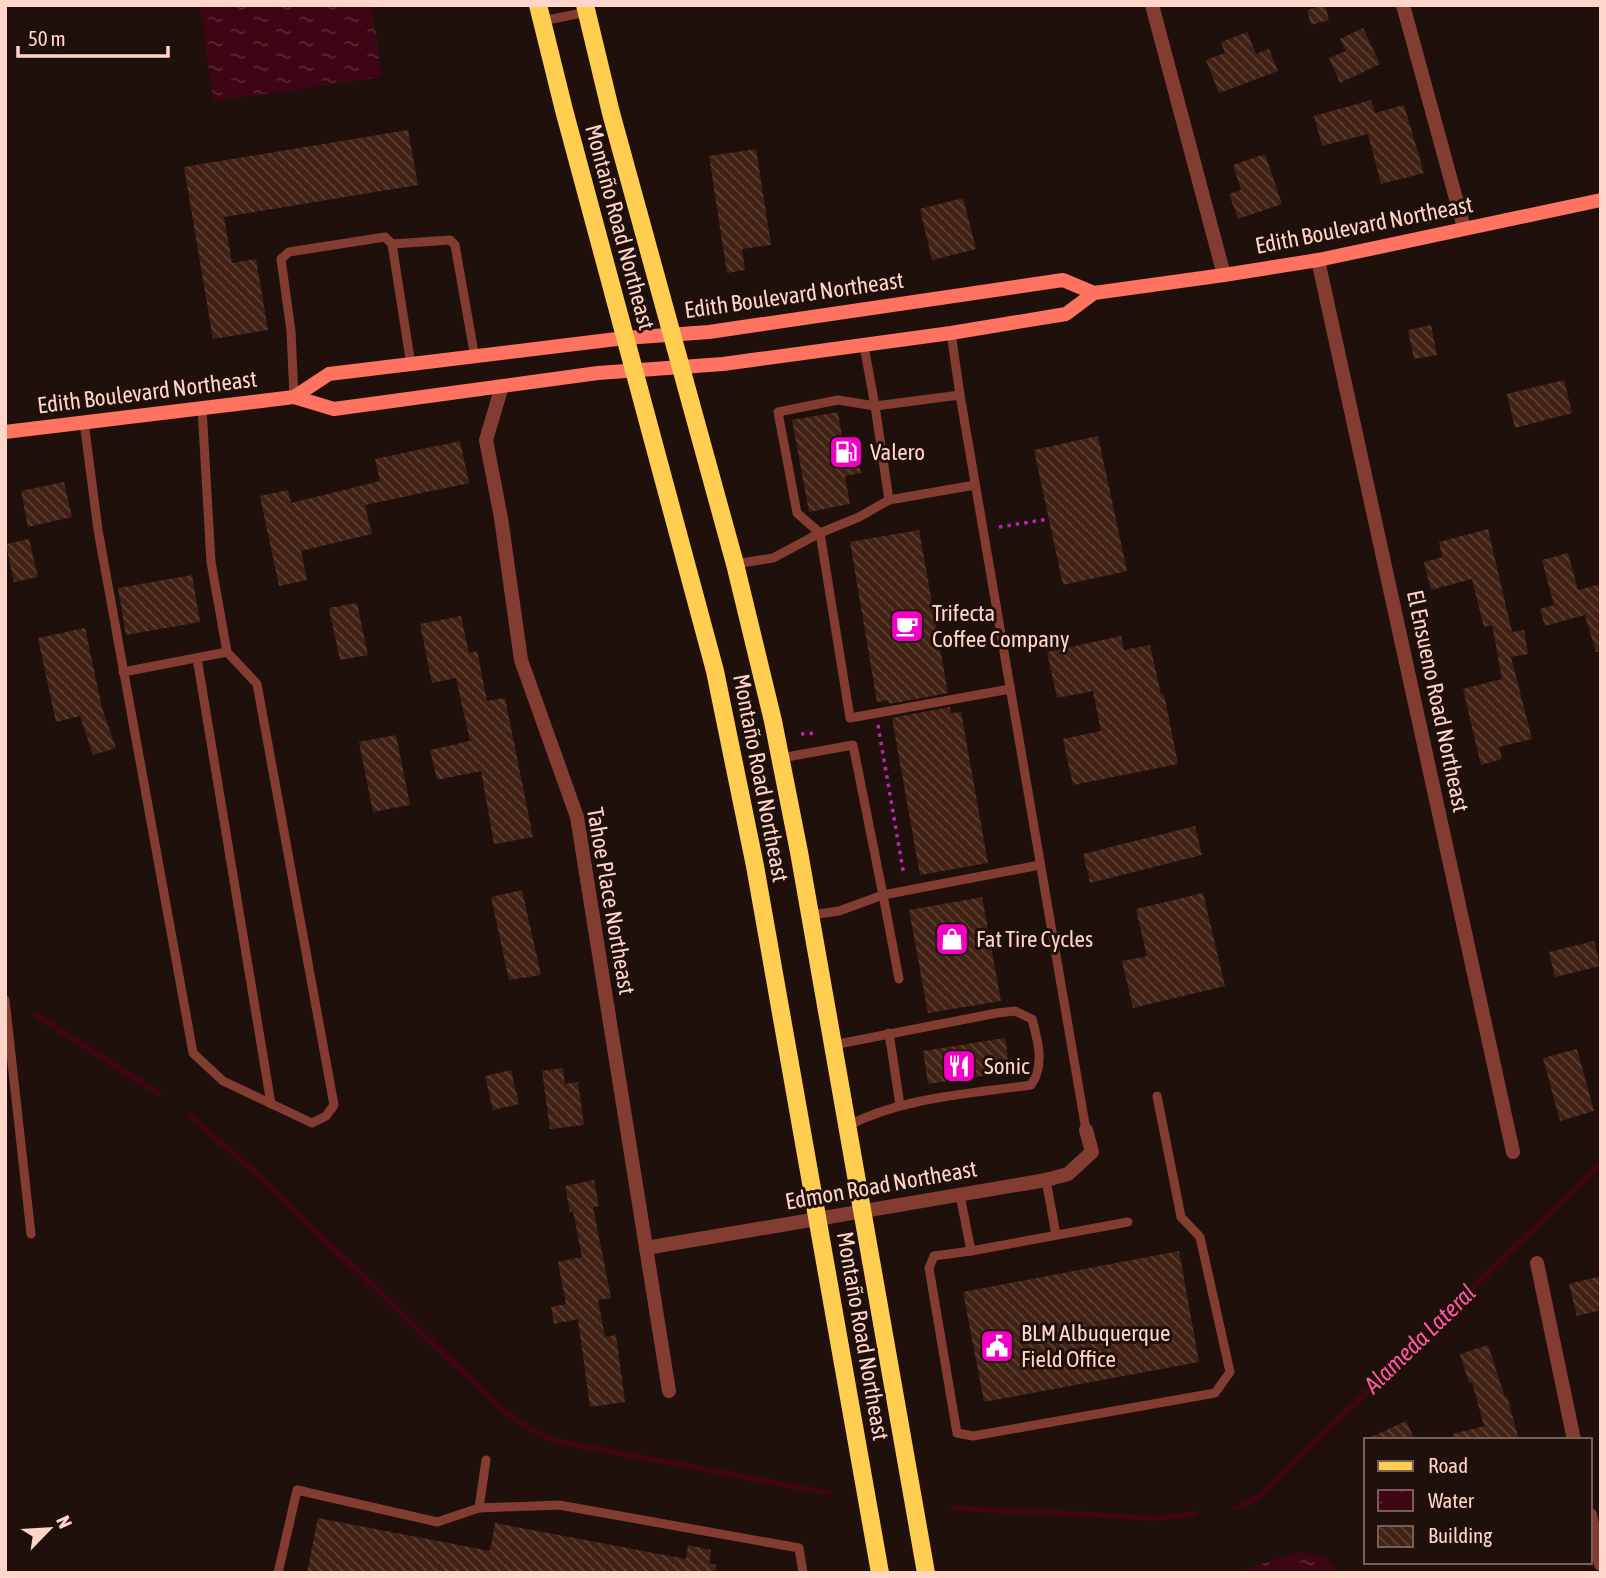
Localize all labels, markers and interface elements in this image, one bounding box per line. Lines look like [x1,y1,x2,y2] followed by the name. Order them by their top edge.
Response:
[18,14,168,58] scale bar
[28,26,66,50] text: 50 m
[580,122,660,332] street label: Montaño Road Northeast
[1253,191,1475,259] street label: Edith Boulevard Northeast
[683,267,905,323] street label: Edith Boulevard Northeast
[36,366,258,418] street label: Edith Boulevard Northeast
[827,433,865,471] fuel station icon: Valero
[870,439,925,465] place label: Valero
[1402,588,1474,814] street label: El Ensueno Road Northeast
[932,600,1070,652] place label: Trifecta Coffee Company
[888,607,926,645] cafe icon: Trifecta Coffee Company
[728,672,794,884] street label: Montaño Road Northeast
[582,805,640,997] street label: Tahoe Place Northeast
[933,920,971,958] shop icon: Fat Tire Cycles
[976,926,1093,952] place label: Fat Tire Cycles
[940,1047,978,1085] restaurant icon: Sonic
[984,1053,1030,1079] place label: Sonic
[783,1155,979,1215] street label: Edmon Road Northeast
[832,1230,894,1442] street label: Montaño Road Northeast
[1358,1279,1481,1399] water label: Alameda Lateral
[1021,1320,1170,1372] place label: BLM Albuquerque Field Office
[978,1327,1016,1365] public building icon: BLM Albuquerque Field Office
[1364,1438,1592,1564] legend
[1428,1453,1468,1477] text: Road
[1428,1488,1475,1512] text: Water
[14,1494,84,1564] north arrow
[52,1512,77,1532] text: N
[1428,1523,1492,1547] text: Building

